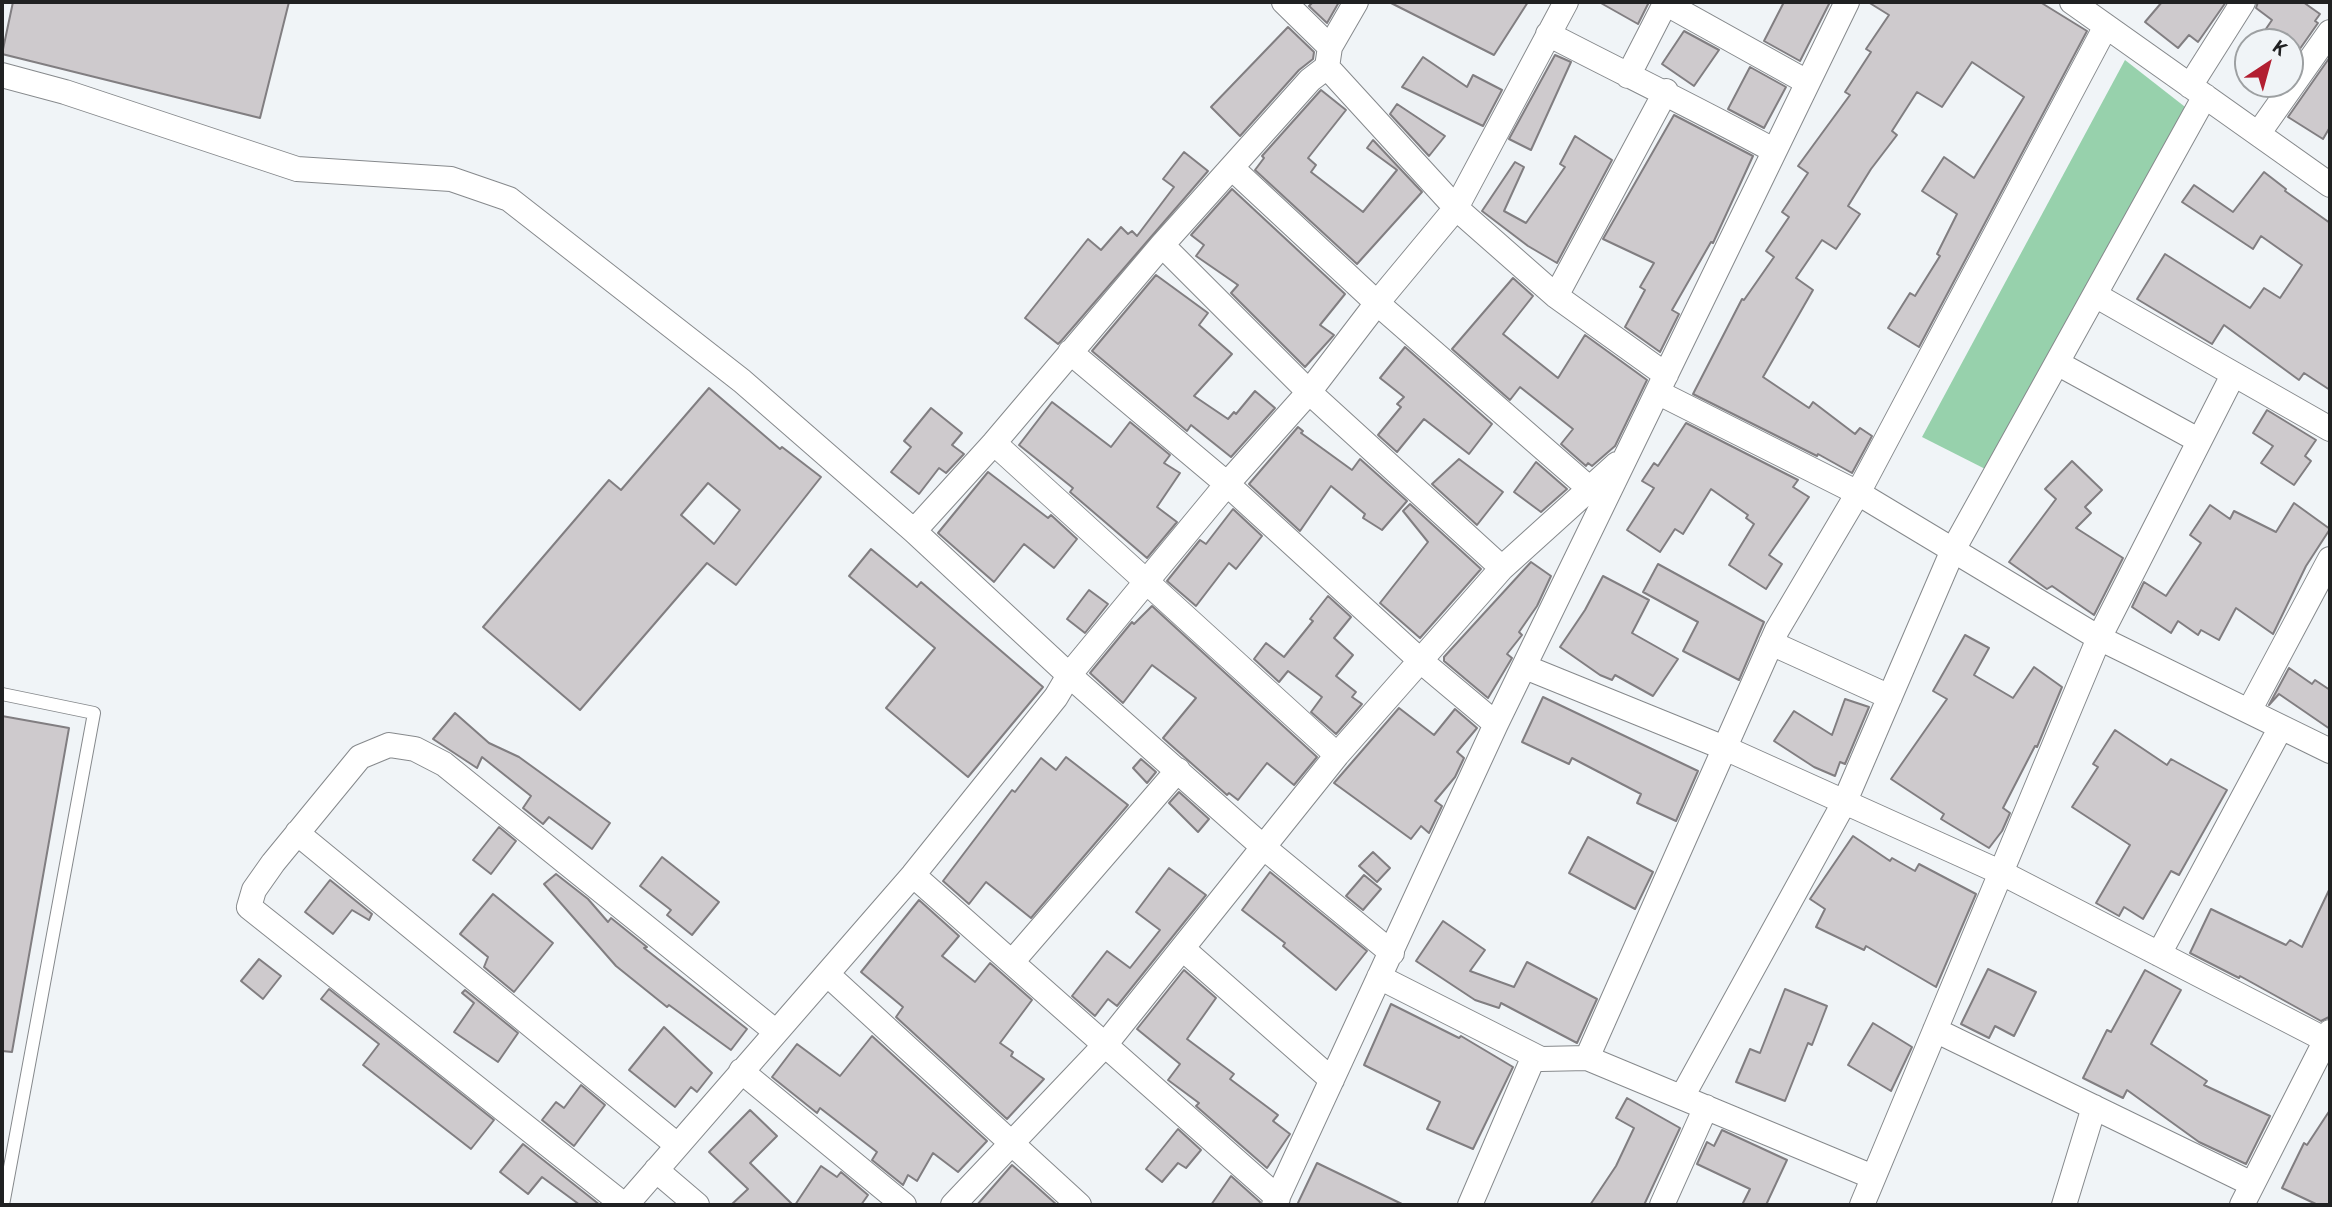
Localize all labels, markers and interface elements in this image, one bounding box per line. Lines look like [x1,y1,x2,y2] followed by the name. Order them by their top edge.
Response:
[2234,28,2304,98] north arrow
[2269,34,2292,60] text: K

